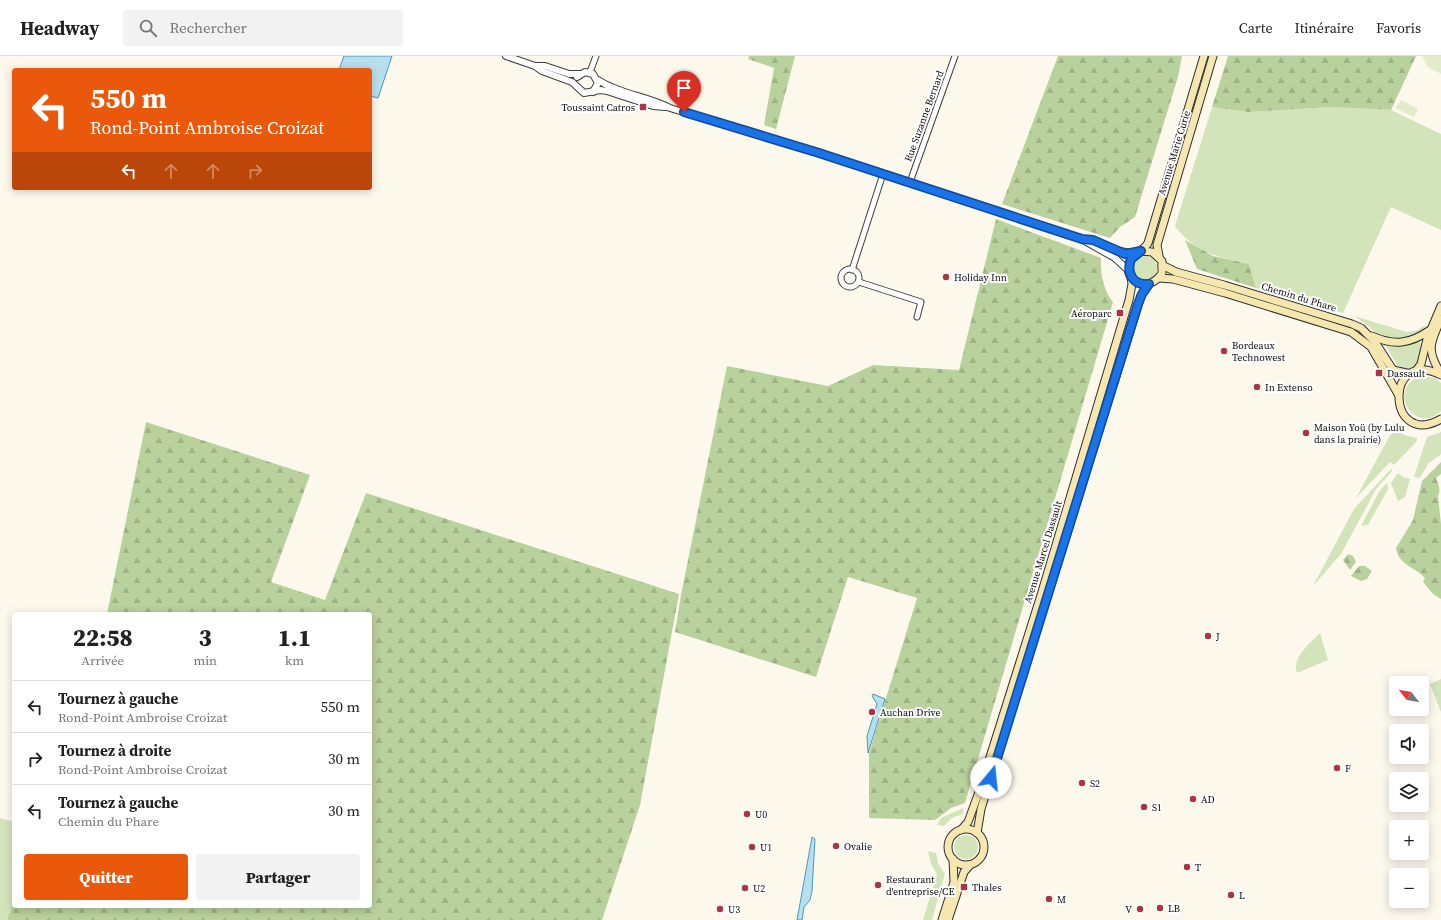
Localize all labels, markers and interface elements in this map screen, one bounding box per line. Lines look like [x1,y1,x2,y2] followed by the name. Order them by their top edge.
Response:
[123,10,403,46] search box
[20,15,99,41] text: Headway
[137,17,159,39] icon: search
[169,17,247,38] text: Rechercher
[1239,18,1273,38] text: Carte
[1295,18,1354,38] text: Itinéraire
[1376,18,1421,38] text: Favoris
[901,68,947,163] street label: Rue Suzanne Bernard
[667,71,701,112] pin
[673,77,695,99] icon: arrive
[90,79,167,117] text: 550 m
[24,84,76,136] icon: left
[561,101,635,114] place label: Toussaint Catros
[638,102,648,112] marker: Toussaint Catros
[1155,109,1193,197] street label: Avenue Marie Curie
[90,115,324,140] text: Rond-Point Ambroise Croizat
[118,160,140,182] icon: left
[160,160,182,182] icon: ahead
[202,160,224,182] icon: ahead
[244,160,266,182] icon: right
[954,271,1007,284] place label: Holiday Inn
[941,272,951,282] marker: Holiday Inn
[1260,279,1338,315] street label: Chemin du Phare
[1071,307,1112,320] place label: Aéroparc
[1115,308,1125,318] marker: Aéroparc
[1232,339,1286,364] place label: Bordeaux Technowest
[1219,346,1229,356] marker: Bordeaux Technowest
[1387,367,1426,380] place label: Dassault
[1374,368,1384,378] marker: Dassault
[1265,381,1313,394] place label: In Extenso
[1252,382,1262,392] marker: In Extenso
[1314,421,1405,446] place label: Maison Yoü (by Lulu dans la prairie)
[1301,428,1311,438] marker: Maison Yoü (by Lulu dans la prairie)
[1021,499,1065,605] street label: Avenue Marcel Dassault
[73,621,133,654] text: 22:58
[199,621,212,654] text: 3
[278,621,311,654] text: 1.1
[1215,630,1220,643] place label: J
[1203,631,1213,641] marker: J
[81,652,124,669] text: Arrivée
[193,652,217,669] text: min
[285,652,304,669] text: km
[1389,676,1429,716] north arrow
[1389,676,1429,908] map controls
[58,688,178,709] text: Tournez à gauche
[24,696,46,718] icon: left
[320,696,360,717] text: 550 m
[880,706,940,719] place label: Auchan Drive
[867,707,877,717] marker: Auchan Drive
[58,709,227,726] text: Rond-Point Ambroise Croizat
[1389,724,1429,764] button: sound
[58,740,171,761] text: Tournez à droite
[24,748,46,770] icon: right
[328,748,360,769] text: 30 m
[970,757,1012,799] position arrow
[58,761,227,778] text: Rond-Point Ambroise Croizat
[1345,762,1351,775] place label: F
[1332,763,1342,773] marker: F
[1389,772,1429,812] button: layers
[1090,777,1100,790] place label: S2
[1077,778,1087,788] marker: S2
[58,792,178,813] text: Tournez à gauche
[1201,793,1215,806] place label: AD
[1188,794,1198,804] marker: AD
[24,800,46,822] icon: left
[328,800,360,821] text: 30 m
[1152,801,1162,814] place label: S1
[1139,802,1149,812] marker: S1
[755,808,767,821] place label: U0
[742,809,752,819] marker: U0
[58,813,159,830] text: Chemin du Phare
[1389,820,1429,860] button: +
[844,840,872,853] place label: Ovalie
[760,841,772,854] place label: U1
[831,841,841,851] marker: Ovalie
[747,842,757,852] marker: U1
[24,854,188,900] button: Quitter
[196,854,360,900] button: Partager
[1195,861,1201,874] place label: T
[1182,862,1192,872] marker: T
[1389,868,1429,908] button: −
[886,873,954,898] place label: Restaurant d'entreprise/CE
[873,880,883,890] marker: Restaurant d'entreprise/CE
[972,881,1002,894] place label: Thales
[753,882,765,895] place label: U2
[959,882,969,892] marker: Thales
[740,883,750,893] marker: U2
[1239,889,1245,902] place label: L
[1226,890,1236,900] marker: L
[1057,893,1066,906] place label: M
[1044,894,1054,904] marker: M
[1168,902,1180,915] place label: LB
[728,903,740,916] place label: U3
[1125,903,1132,916] place label: V
[1155,903,1165,913] marker: LB
[715,904,725,914] marker: U3
[1135,904,1145,914] marker: V

